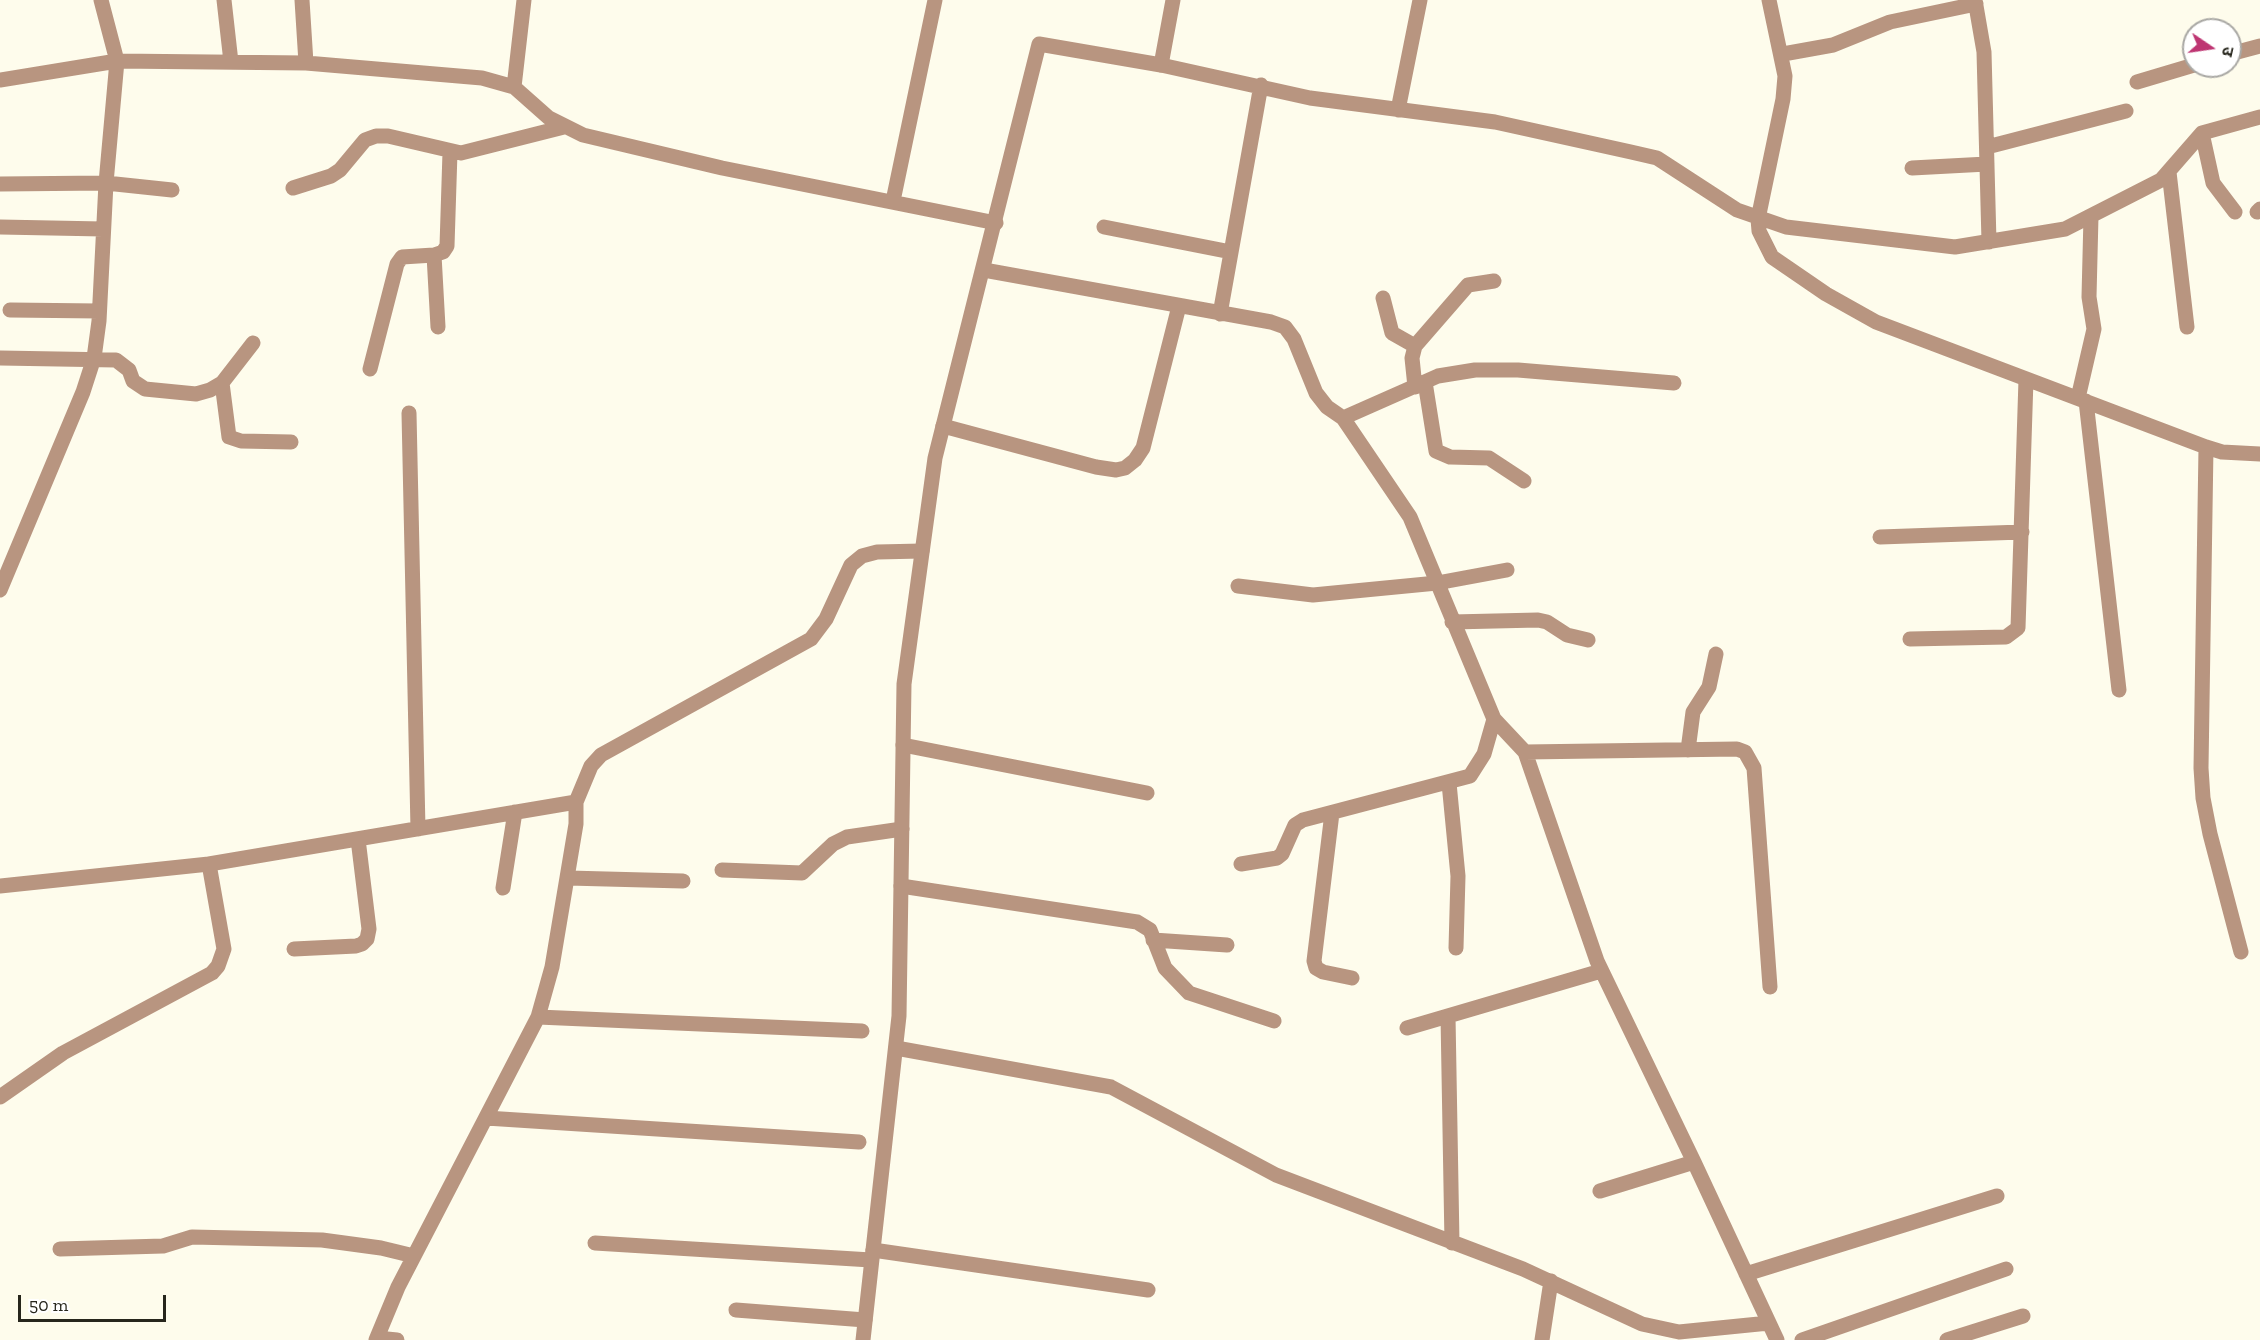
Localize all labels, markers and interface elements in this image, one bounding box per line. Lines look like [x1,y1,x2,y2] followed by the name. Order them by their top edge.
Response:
[2182,18,2242,78] north arrow
[2218,45,2238,58] text: उ
[21,1283,170,1321] scale bar
[29,1294,68,1316] text: 50 m

